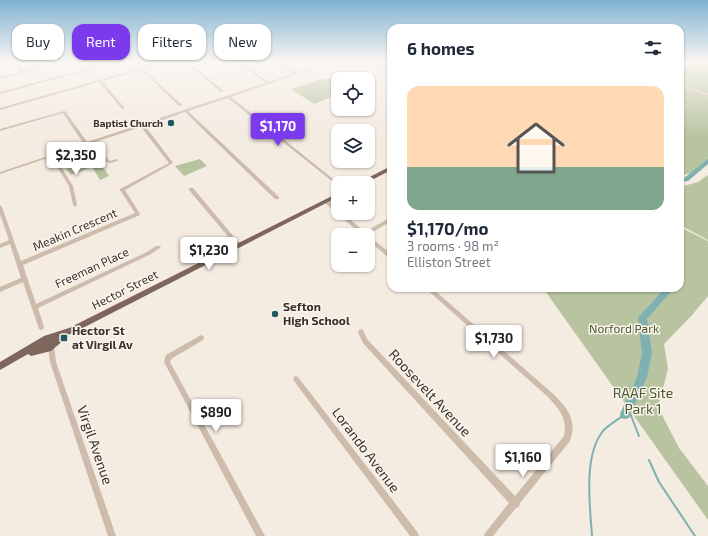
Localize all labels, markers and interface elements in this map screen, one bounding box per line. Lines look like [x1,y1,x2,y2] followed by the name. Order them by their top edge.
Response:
[12,24,64,60] chip: Buy
[72,24,130,60] chip: Rent
[138,24,206,60] chip: Filters
[214,24,271,60] chip: New
[642,37,664,59] icon: filters
[407,38,475,58] text: 6 homes
[331,72,375,272] map controls
[331,72,375,116] button: locate
[500,112,572,184] icon: home
[245,113,311,147] pin: $1,170
[93,117,163,129] place label: Baptist Church
[166,118,176,128] marker: Baptist Church
[260,118,296,134] text: $1,170
[331,124,375,168] button: layers
[43,142,109,176] pin: $2,350
[56,147,97,163] text: $2,350
[331,176,375,220] button: +
[30,205,119,253] street label: Meakin Crescent
[407,218,488,238] text: $1,170/mo
[331,228,375,272] button: −
[176,237,242,271] pin: $1,230
[407,238,499,254] text: 3 rooms · 98 m²
[189,242,229,258] text: $1,230
[52,244,131,290] street label: Freeman Place
[407,254,491,270] text: Elliston Street
[89,266,160,312] street label: Hector Street
[283,299,350,327] place label: Sefton High School
[270,309,280,319] marker: Sefton High School
[589,321,659,335] park label: Norford Park
[72,323,133,351] place label: Hector St at Virgil Av
[461,325,527,359] pin: $1,730
[475,330,513,346] text: $1,730
[59,333,69,343] marker: Hector St at Virgil Av
[386,346,475,440] street label: Roosevelt Avenue
[613,384,673,417] park label: RAAF Site Park 1
[192,399,240,433] pin: $890
[74,403,117,487] street label: Virgil Avenue
[200,404,232,420] text: $890
[329,404,404,496] street label: Lorando Avenue
[490,444,556,478] pin: $1,160
[504,449,542,465] text: $1,160

